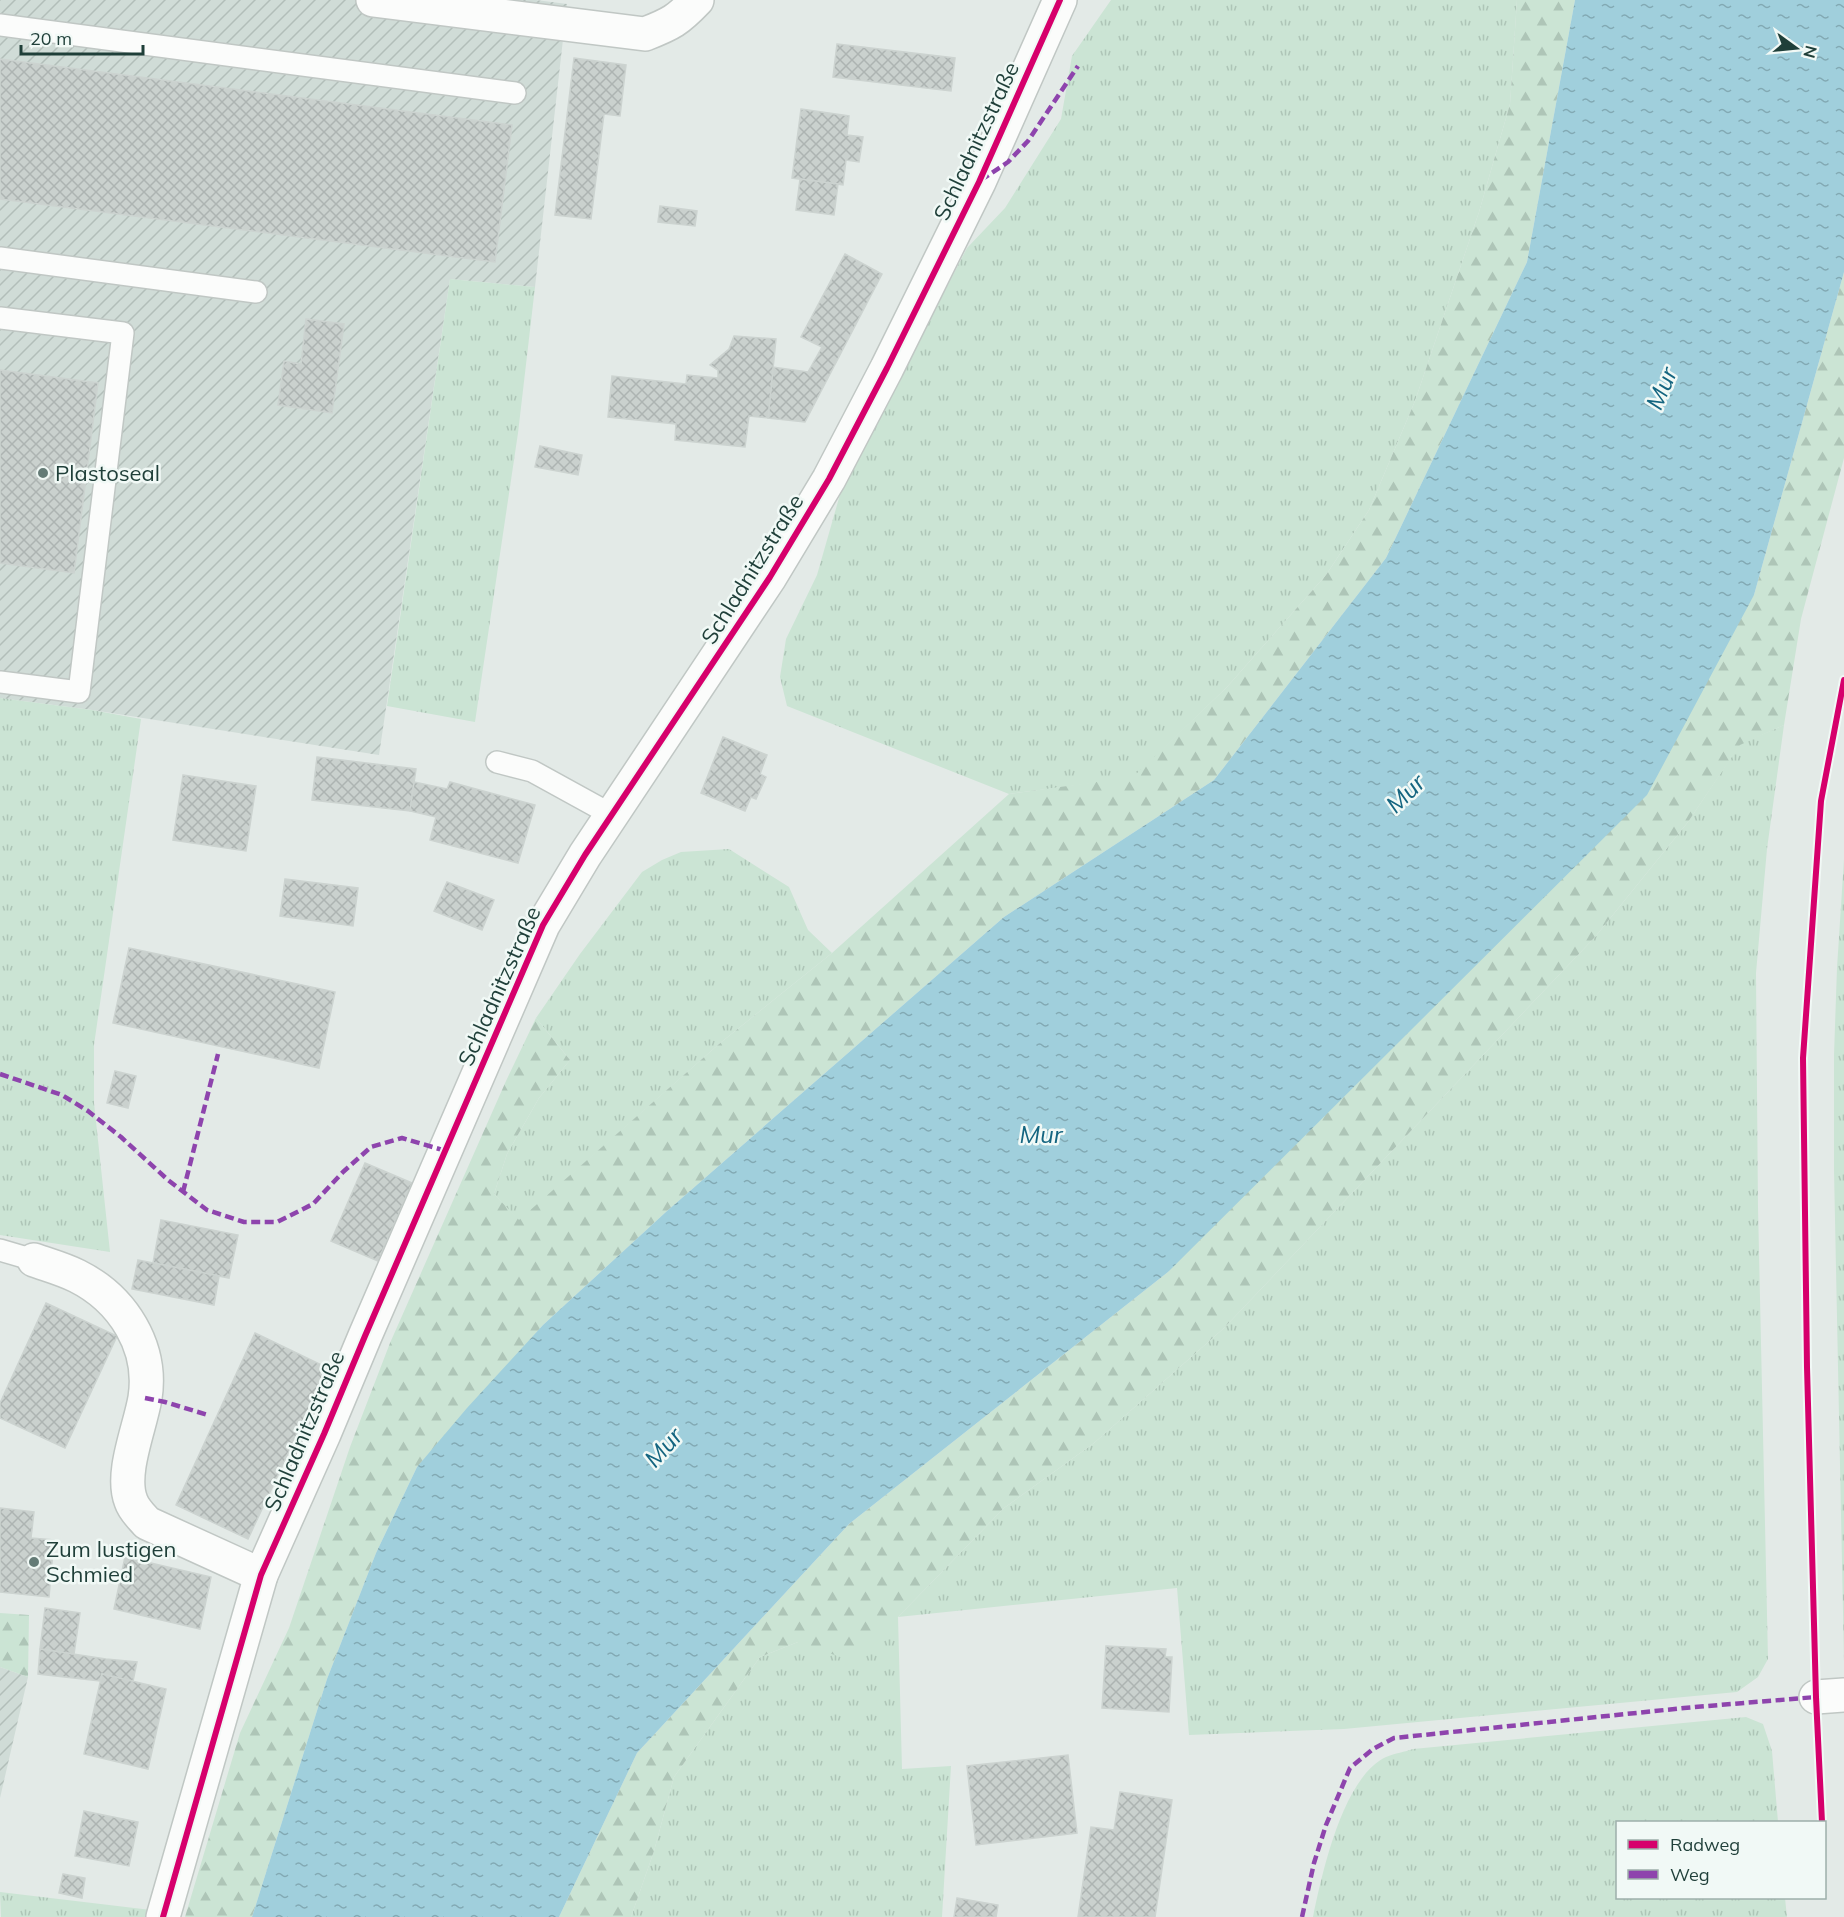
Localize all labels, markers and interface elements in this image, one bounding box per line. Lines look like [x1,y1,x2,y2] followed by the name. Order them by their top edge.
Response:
[21,18,142,56] scale bar
[1766,18,1826,78] north arrow
[30,27,72,50] text: 20 m
[1799,43,1822,60] text: N
[927,57,1025,225] street label: Schladnitzstraße
[1639,361,1684,414] water label: Mur
[55,459,160,487] place label: Plastoseal
[36,466,50,480] marker: Plastoseal
[695,489,809,649] street label: Schladnitzstraße
[1379,766,1432,819] water label: Mur
[451,902,547,1070] street label: Schladnitzstraße
[1019,1119,1064,1149] water label: Mur
[258,1346,350,1516] street label: Schladnitzstraße
[637,1420,689,1473] water label: Mur
[46,1535,176,1588] place label: Zum lustigen Schmied
[27,1555,41,1569] marker: Zum lustigen Schmied
[1616,1821,1826,1899] legend
[1670,1833,1740,1856] text: Radweg
[1670,1863,1710,1886] text: Weg

